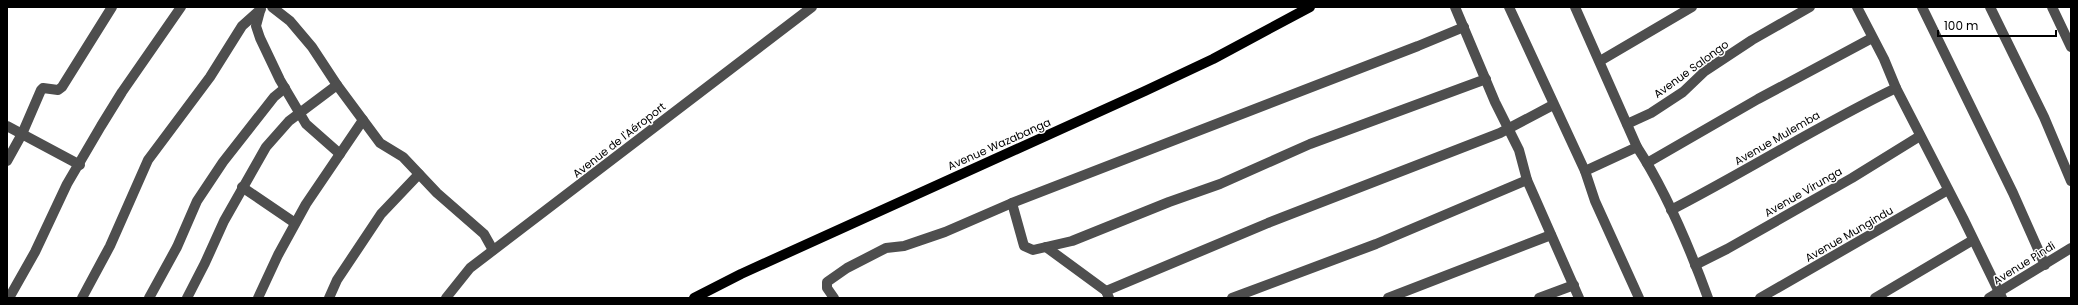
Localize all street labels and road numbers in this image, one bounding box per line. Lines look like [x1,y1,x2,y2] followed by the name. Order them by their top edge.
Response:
[1650,36,1732,102] street label: Avenue Salongo
[569,99,669,181] street label: Avenue de l'Aéroport
[1731,107,1823,169] street label: Avenue Mulemba
[945,114,1053,174] street label: Avenue Wazabanga
[1761,163,1845,221] street label: Avenue Virunga
[1802,202,1896,266] street label: Avenue Mungindu
[1990,237,2058,288] street label: Avenue Pindi

